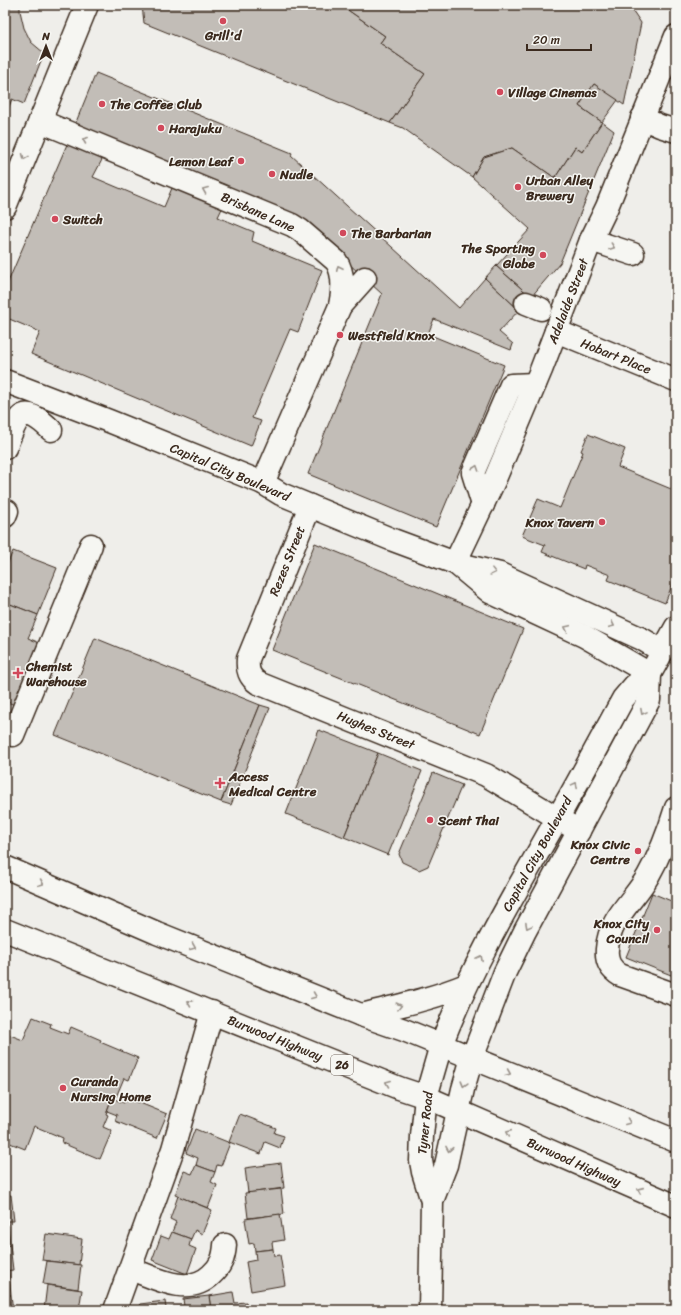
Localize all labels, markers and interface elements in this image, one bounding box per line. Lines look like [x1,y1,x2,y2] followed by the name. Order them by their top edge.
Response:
[218,16,228,26] marker: Grill'd
[204,24,242,47] place label: Grill'd
[26,26,66,66] north arrow
[527,26,591,52] scale bar
[41,27,50,46] text: N
[533,29,560,51] text: 20 m
[508,81,597,104] place label: Village Cinemas
[495,87,505,97] marker: Village Cinemas
[110,93,202,116] place label: The Coffee Club
[97,99,107,109] marker: The Coffee Club
[168,117,223,140] place label: Harajuku
[156,123,166,133] marker: Harajuku
[81,137,88,145] one-way arrow
[169,150,234,173] place label: Lemon Leaf
[22,153,30,161] one-way arrow
[236,156,246,166] marker: Lemon Leaf
[279,163,314,186] place label: Nudle
[267,169,277,179] marker: Nudle
[526,169,593,207] place label: Urban Alley Brewery
[513,182,523,192] marker: Urban Alley Brewery
[217,185,299,239] street label: Brisbane Lane
[202,186,209,194] one-way arrow
[62,208,103,231] place label: Switch
[50,214,60,224] marker: Switch
[351,222,432,245] place label: The Barbarian
[338,228,348,238] marker: The Barbarian
[461,237,535,275] place label: The Sporting Globe
[608,242,615,251] one-way arrow
[538,250,548,260] marker: The Sporting Globe
[541,254,595,348] street label: Adelaide Street
[336,264,344,272] one-way arrow
[348,324,435,347] place label: Westfield Knox
[335,330,345,340] marker: Westfield Knox
[577,331,655,381] street label: Hobart Place
[166,436,295,508] street label: Capital City Boulevard
[471,465,480,472] one-way arrow
[525,511,595,534] place label: Knox Tavern
[597,517,607,527] marker: Knox Tavern
[262,522,312,600] street label: Rezes Street
[489,567,496,576] one-way arrow
[608,621,615,629] one-way arrow
[563,625,571,633] one-way arrow
[25,655,87,693] place label: Chemist Warehouse
[13,668,23,678] marker: Chemist Warehouse
[334,704,419,756] street label: Hughes Street
[640,707,648,715] one-way arrow
[228,765,317,803] place label: Access Medical Centre
[214,777,226,789] marker: Access Medical Centre
[570,782,578,789] one-way arrow
[496,791,579,916] street label: Capital City Boulevard
[437,809,500,832] place label: Scent Thai
[425,815,435,825] marker: Scent Thai
[570,833,631,871] place label: Knox Civic Centre
[633,846,643,856] marker: Knox Civic Centre
[37,878,44,886] one-way arrow
[593,912,650,950] place label: Knox City Council
[525,922,532,929] one-way arrow
[652,925,662,935] marker: Knox City Council
[190,943,197,951] one-way arrow
[475,955,482,963] one-way arrow
[309,991,317,999] one-way arrow
[186,1000,193,1008] one-way arrow
[395,1002,402,1011] one-way arrow
[224,1008,326,1068] street label: Burwood Highway
[331,1055,353,1075] road number: 26
[503,1068,511,1076] one-way arrow
[70,1070,152,1108] place label: Curanda Nursing Home
[385,1080,392,1088] one-way arrow
[460,1081,469,1088] one-way arrow
[58,1083,68,1093] marker: Curanda Nursing Home
[410,1089,440,1156] street label: Tyner Road
[625,1117,632,1125] one-way arrow
[505,1130,513,1138] one-way arrow
[523,1131,625,1193] street label: Burwood Highway
[446,1146,454,1152] one-way arrow
[637,1187,644,1195] one-way arrow

